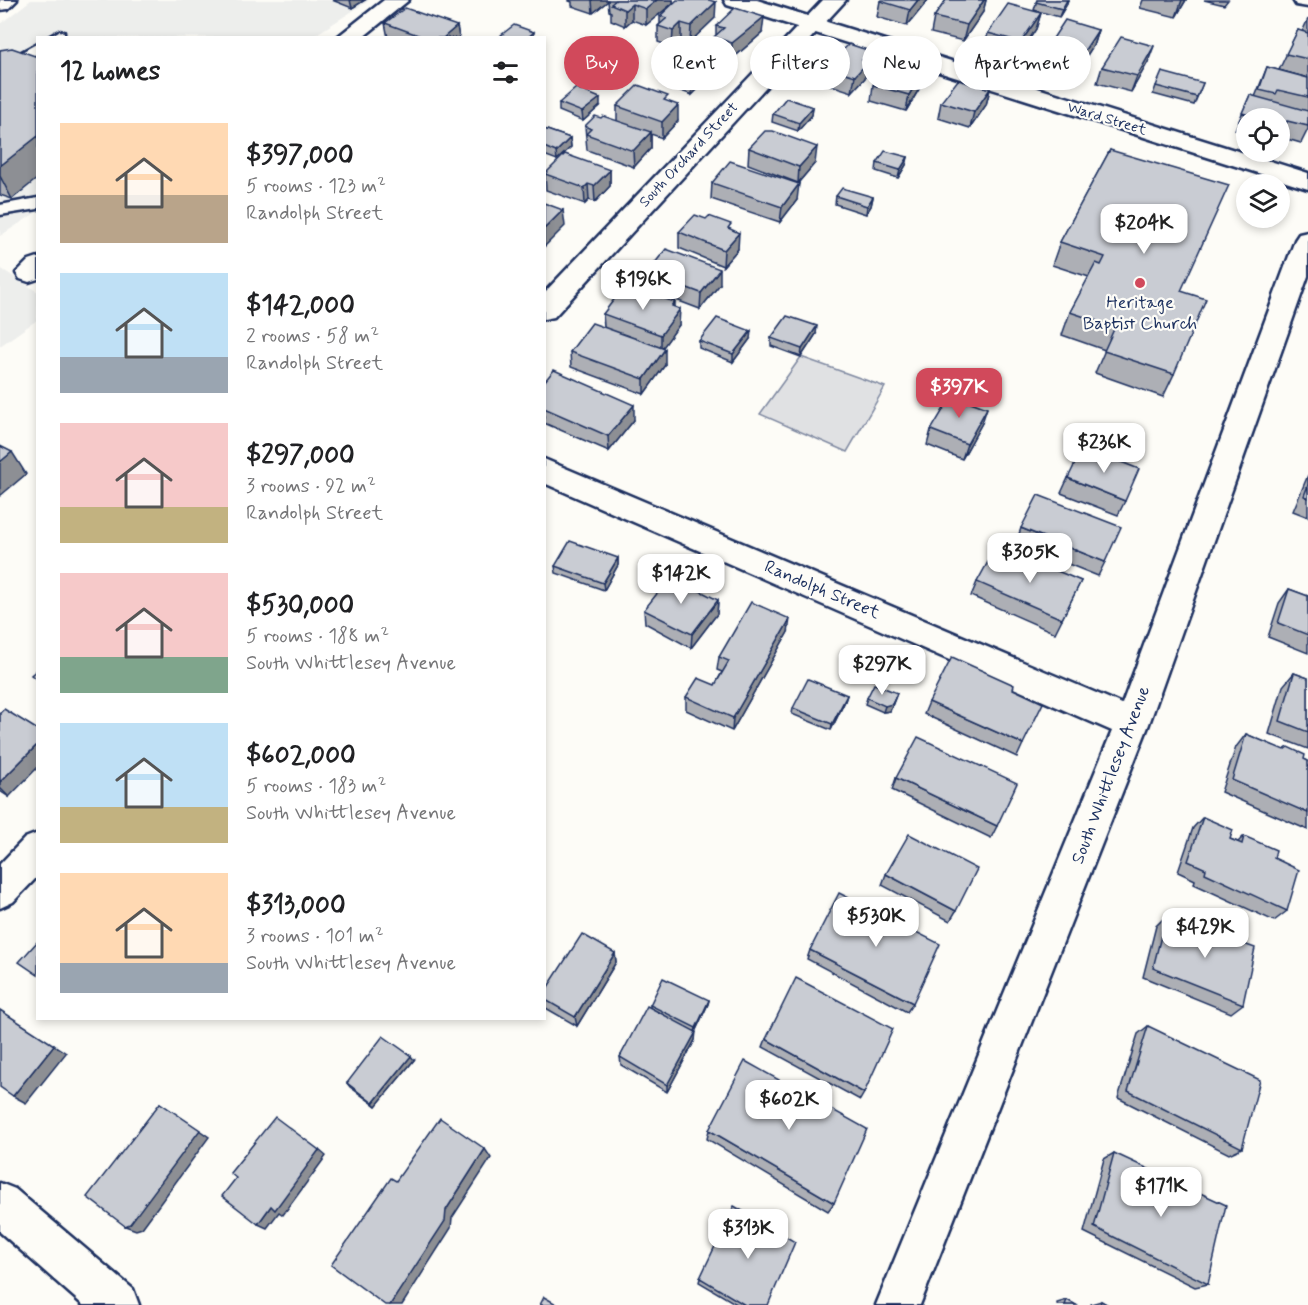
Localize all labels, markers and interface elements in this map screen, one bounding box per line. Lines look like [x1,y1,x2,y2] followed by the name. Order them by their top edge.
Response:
[564,36,639,90] chip: Buy
[651,36,738,90] chip: Rent
[750,36,850,90] chip: Filters
[862,36,942,90] chip: New
[954,36,1091,90] chip: Apartment
[60,55,160,89] text: 12 homes
[489,56,522,89] icon: filters
[1065,97,1149,141] street label: Ward Street
[635,98,743,212] street label: South Orchard Street
[1236,108,1290,228] map controls
[1236,108,1290,162] button: locate
[246,139,354,173] text: $397,000
[108,147,180,219] icon: home
[246,173,386,200] text: 5 rooms · 123 m²
[1236,174,1290,228] button: layers
[246,200,383,227] text: Randolph Street
[1102,204,1186,255] pin: $204K
[1115,210,1173,237] text: $204K
[601,260,685,311] pin: $196K
[615,266,671,293] text: $196K
[1133,276,1147,290] marker: Heritage Baptist Church
[246,289,355,323] text: $142,000
[1083,291,1197,336] place label: Heritage Baptist Church
[108,297,180,369] icon: home
[246,323,379,350] text: 2 rooms · 58 m²
[246,350,383,377] text: Randolph Street
[917,368,1001,419] pin: $397K
[930,374,988,401] text: $397K
[1062,423,1146,474] pin: $236K
[1077,429,1131,456] text: $236K
[246,439,355,473] text: $297,000
[108,447,180,519] icon: home
[246,473,376,500] text: 3 rooms · 92 m²
[246,500,383,527] text: Randolph Street
[988,533,1072,584] pin: $305K
[1001,539,1059,566] text: $305K
[639,554,723,605] pin: $142K
[760,555,884,625] street label: Randolph Street
[652,560,710,587] text: $142K
[246,589,354,623] text: $530,000
[108,597,180,669] icon: home
[246,623,389,650] text: 5 rooms · 188 m²
[840,645,924,696] pin: $297K
[246,650,456,677] text: South Whittlesey Avenue
[853,651,911,678] text: $297K
[1066,683,1156,867] street label: South Whittlesey Avenue
[246,739,356,773] text: $602,000
[108,747,180,819] icon: home
[246,773,386,800] text: 5 rooms · 183 m²
[246,800,456,827] text: South Whittlesey Avenue
[246,889,346,923] text: $313,000
[108,897,180,969] icon: home
[834,897,918,948] pin: $530K
[847,903,905,930] text: $530K
[1163,908,1247,959] pin: $429K
[1176,914,1234,941] text: $429K
[246,923,384,950] text: 3 rooms · 101 m²
[246,950,456,977] text: South Whittlesey Avenue
[747,1080,831,1131] pin: $602K
[759,1086,819,1113] text: $602K
[1119,1167,1203,1218] pin: $171K
[1135,1173,1187,1200] text: $171K
[706,1209,790,1260] pin: $313K
[722,1215,774,1242] text: $313K

